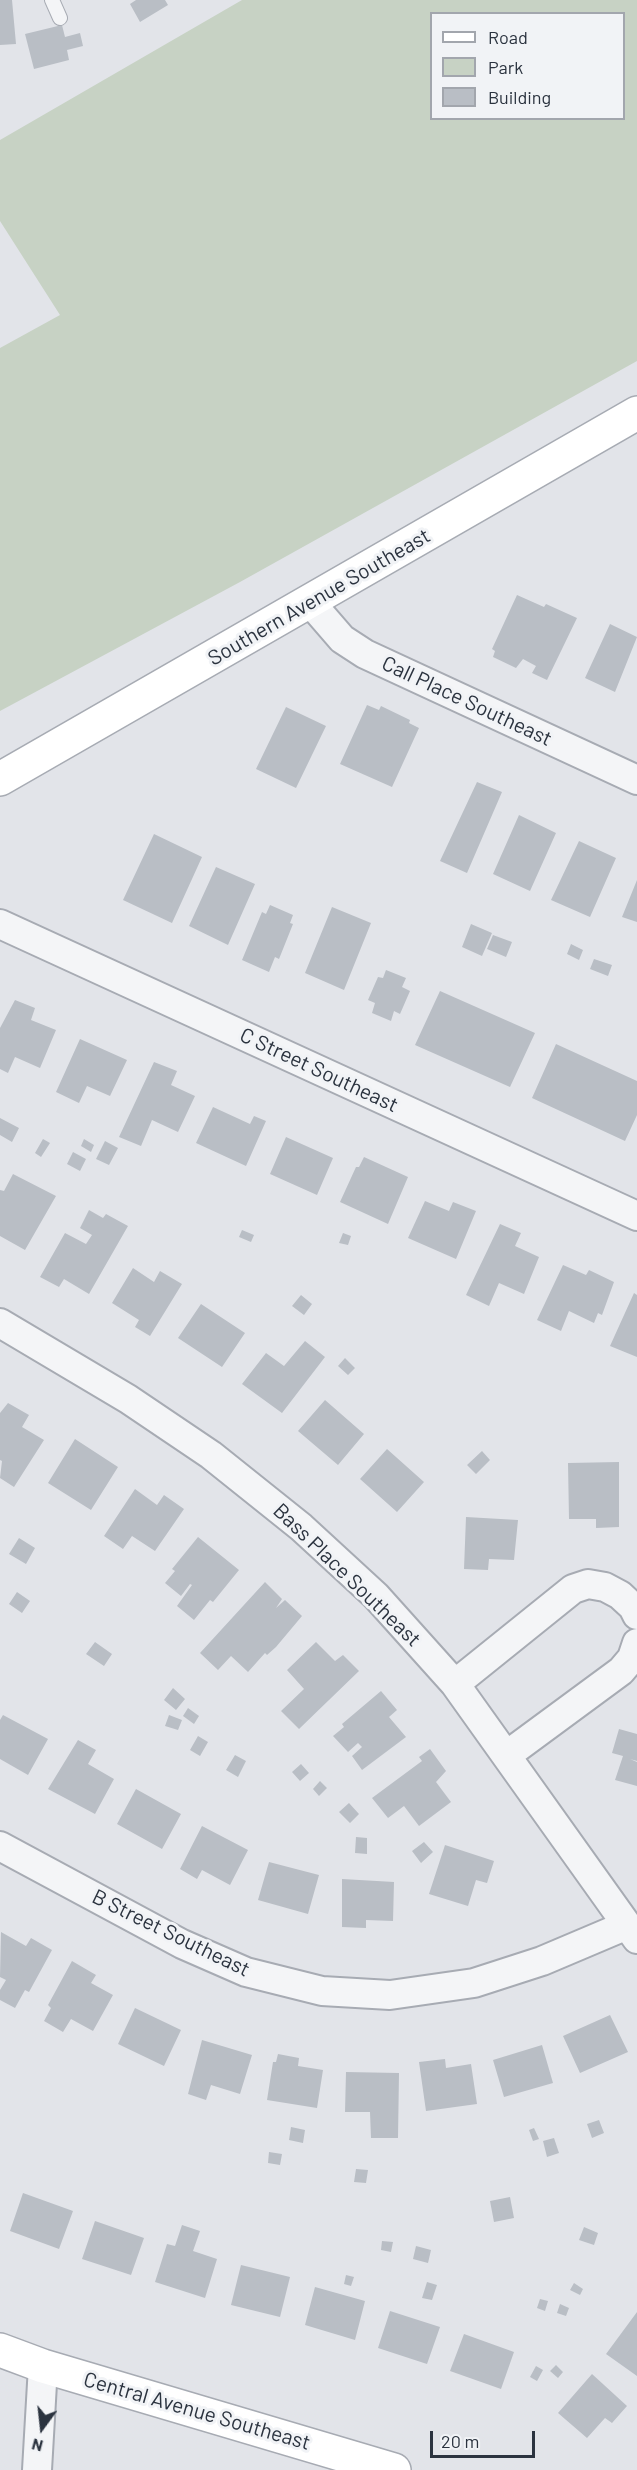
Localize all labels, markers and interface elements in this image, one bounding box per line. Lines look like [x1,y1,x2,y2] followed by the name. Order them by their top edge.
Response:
[430,12,625,120] legend
[488,26,528,48] text: Road
[488,56,523,78] text: Park
[488,86,551,108] text: Building
[203,523,435,671] street label: Southern Avenue Southeast
[378,651,556,751] street label: Call Place Southeast
[236,1022,402,1118] street label: C Street Southeast
[268,1498,426,1652] street label: Bass Place Southeast
[88,1884,254,1982] street label: B Street Southeast
[81,2367,313,2455] street label: Central Avenue Southeast
[12,2398,72,2458] north arrow
[433,2419,538,2457] scale bar
[441,2430,479,2452] text: 20 m
[30,2435,45,2456] text: N

